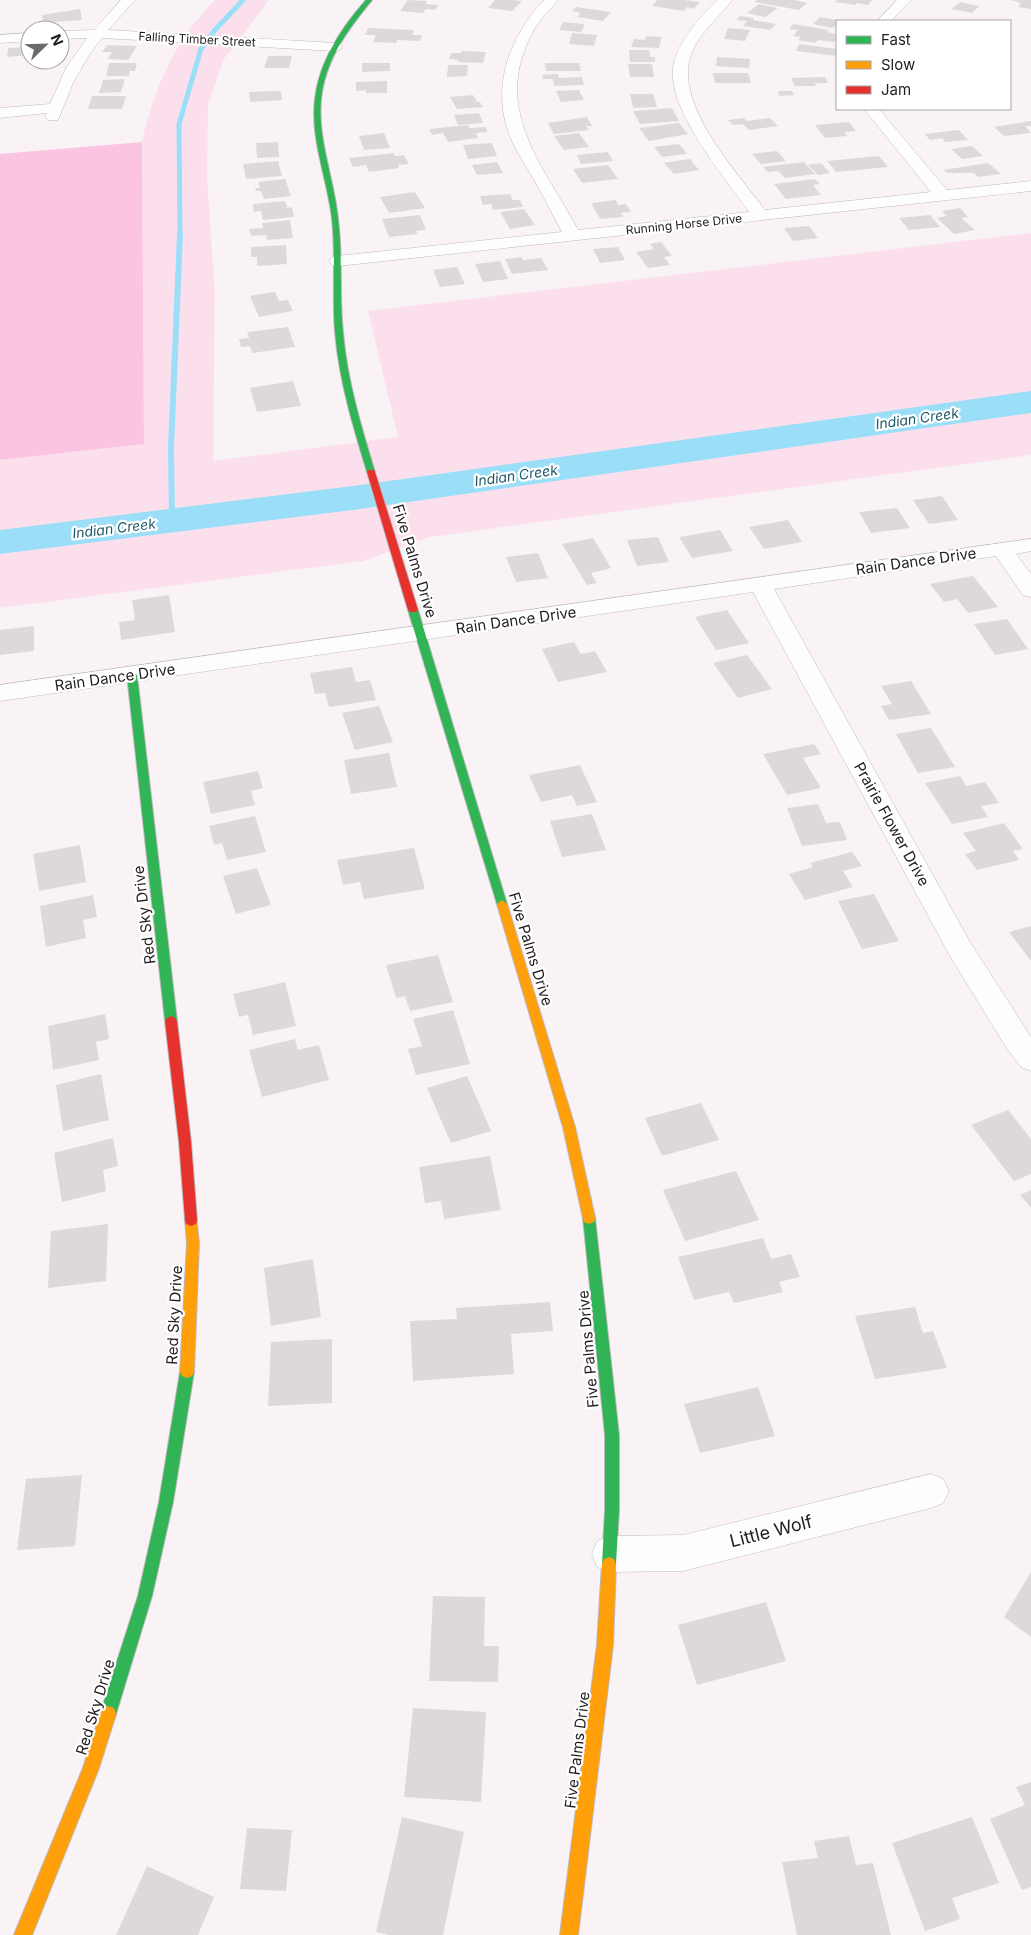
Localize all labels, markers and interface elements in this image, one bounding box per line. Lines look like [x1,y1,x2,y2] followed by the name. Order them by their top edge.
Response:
[20,20,70,70] north arrow
[836,20,1011,110] legend
[138,28,256,50] street label: Falling Timber Street
[881,30,911,49] text: Fast
[48,31,67,48] text: N
[881,55,915,74] text: Slow
[881,80,911,99] text: Jam
[625,210,743,238] street label: Running Horse Drive
[874,404,960,432] water label: Indian Creek
[473,461,559,489] water label: Indian Creek
[389,502,441,620] street label: Five Palms Drive
[71,514,157,542] water label: Indian Creek
[854,543,978,579] street label: Rain Dance Drive
[454,602,578,638] street label: Rain Dance Drive
[53,659,177,695] street label: Rain Dance Drive
[850,759,934,889] street label: Prairie Flower Drive
[129,865,159,965] street label: Red Sky Drive
[505,890,557,1008] street label: Five Palms Drive
[162,1265,186,1365] street label: Red Sky Drive
[573,1290,603,1408] street label: Five Palms Drive
[727,1511,815,1551] street label: Little Wolf
[71,1657,119,1757] street label: Red Sky Drive
[560,1690,594,1810] street label: Five Palms Drive

